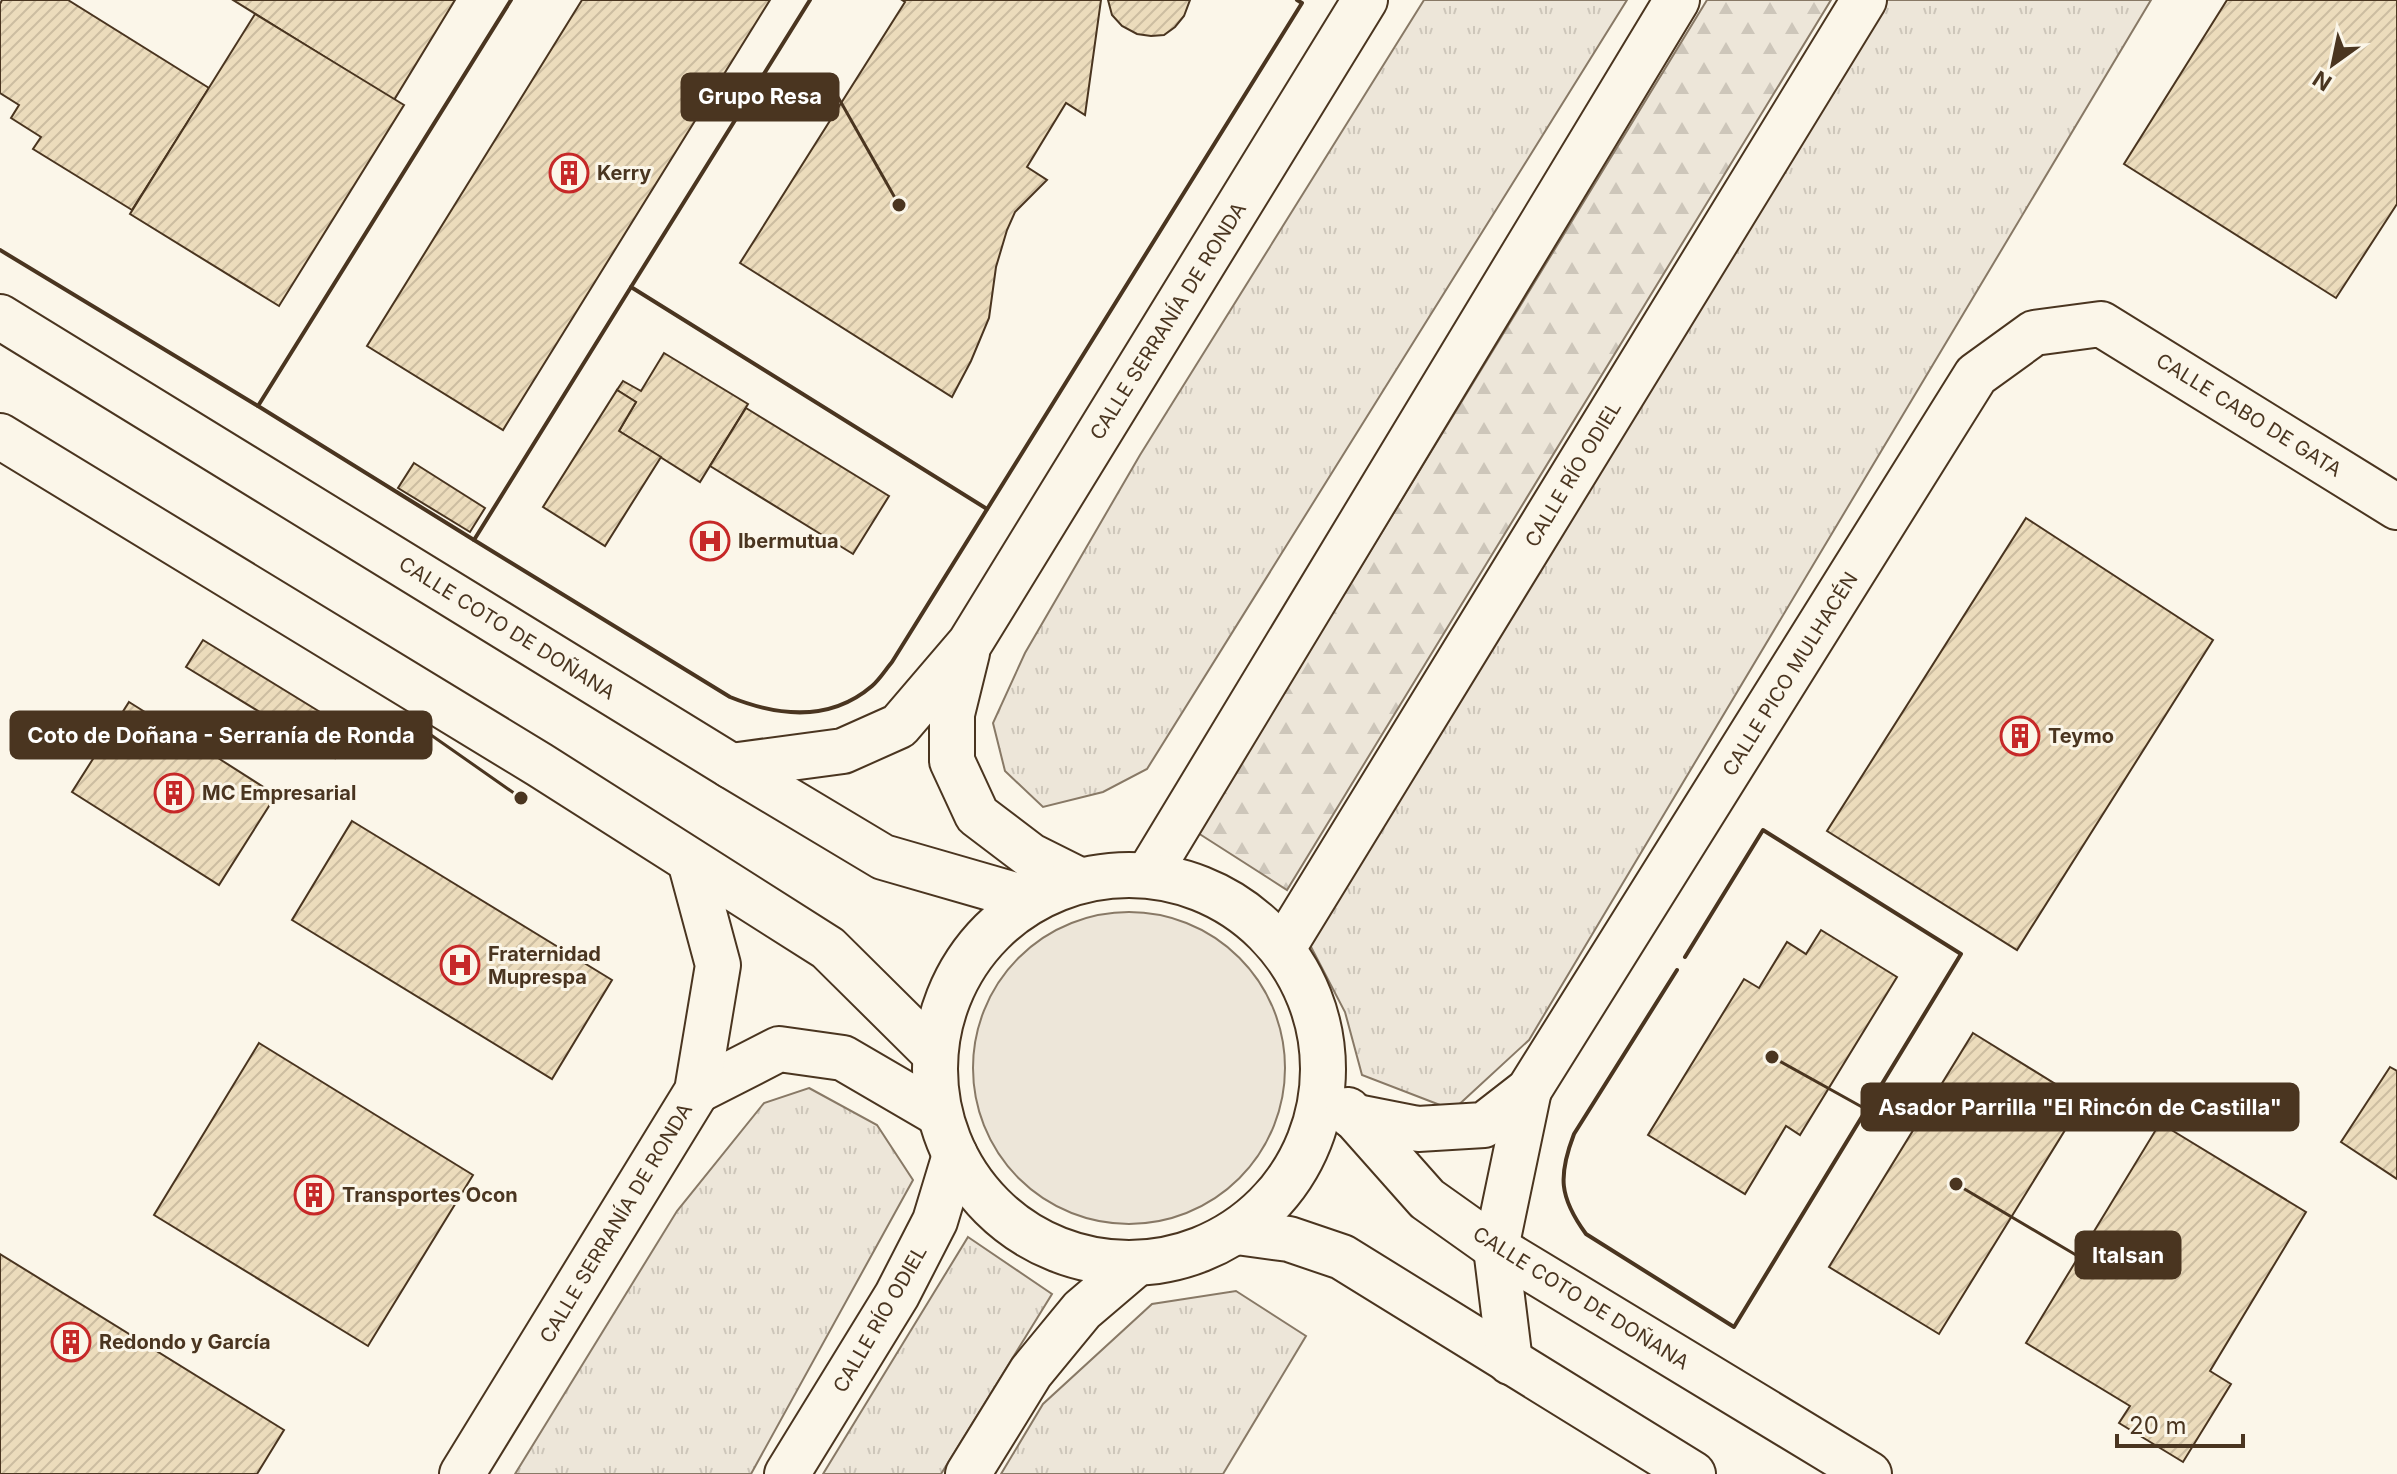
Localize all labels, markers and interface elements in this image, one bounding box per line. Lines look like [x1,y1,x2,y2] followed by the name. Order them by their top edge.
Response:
[2293,24,2373,104] north arrow
[2308,65,2336,96] text: N
[682,74,838,120] callout: Grupo Resa
[698,83,822,109] text: Grupo Resa
[548,152,590,194] building icon: Kerry
[597,161,651,185] place label: Kerry
[1084,197,1251,444] street label: CALLE SERRANÍA DE RONDA
[2152,348,2346,482] street label: CALLE CABO DE GATA
[1519,396,1626,551] street label: CALLE RÍO ODIEL
[689,520,731,562] hospital icon: Ibermutua
[738,529,839,553] place label: Ibermutua
[394,551,620,705] street label: CALLE COTO DE DOÑANA
[1716,567,1863,780] street label: CALLE PICO MULHACÉN
[11,712,431,758] callout: Coto de Doñana - Serranía de Ronda
[1999,715,2041,757] building icon: Teymo
[27,722,415,748] text: Coto de Doñana - Serranía de Ronda
[2048,724,2114,748] place label: Teymo
[153,772,195,814] building icon: MC Empresarial
[202,781,356,805] place label: MC Empresarial
[488,942,601,989] place label: Fraternidad Muprespa
[439,944,481,986] hospital icon: Fraternidad Muprespa
[1862,1084,2298,1130] callout: Asador Parrilla "El Rincón de Castilla"
[1878,1094,2282,1120] text: Asador Parrilla "El Rincón de Castilla"
[534,1098,697,1347] street label: CALLE SERRANÍA DE RONDA
[293,1174,335,1216] building icon: Transportes Ocon
[342,1183,518,1207] place label: Transportes Ocon
[1468,1221,1694,1375] street label: CALLE COTO DE DOÑANA
[2076,1232,2180,1278] callout: Italsan
[827,1241,932,1397] street label: CALLE RÍO ODIEL
[2092,1242,2164,1268] text: Italsan
[50,1321,92,1363] building icon: Redondo y García
[99,1330,271,1354] place label: Redondo y García
[2117,1398,2243,1448] scale bar
[2129,1411,2187,1440] text: 20 m

